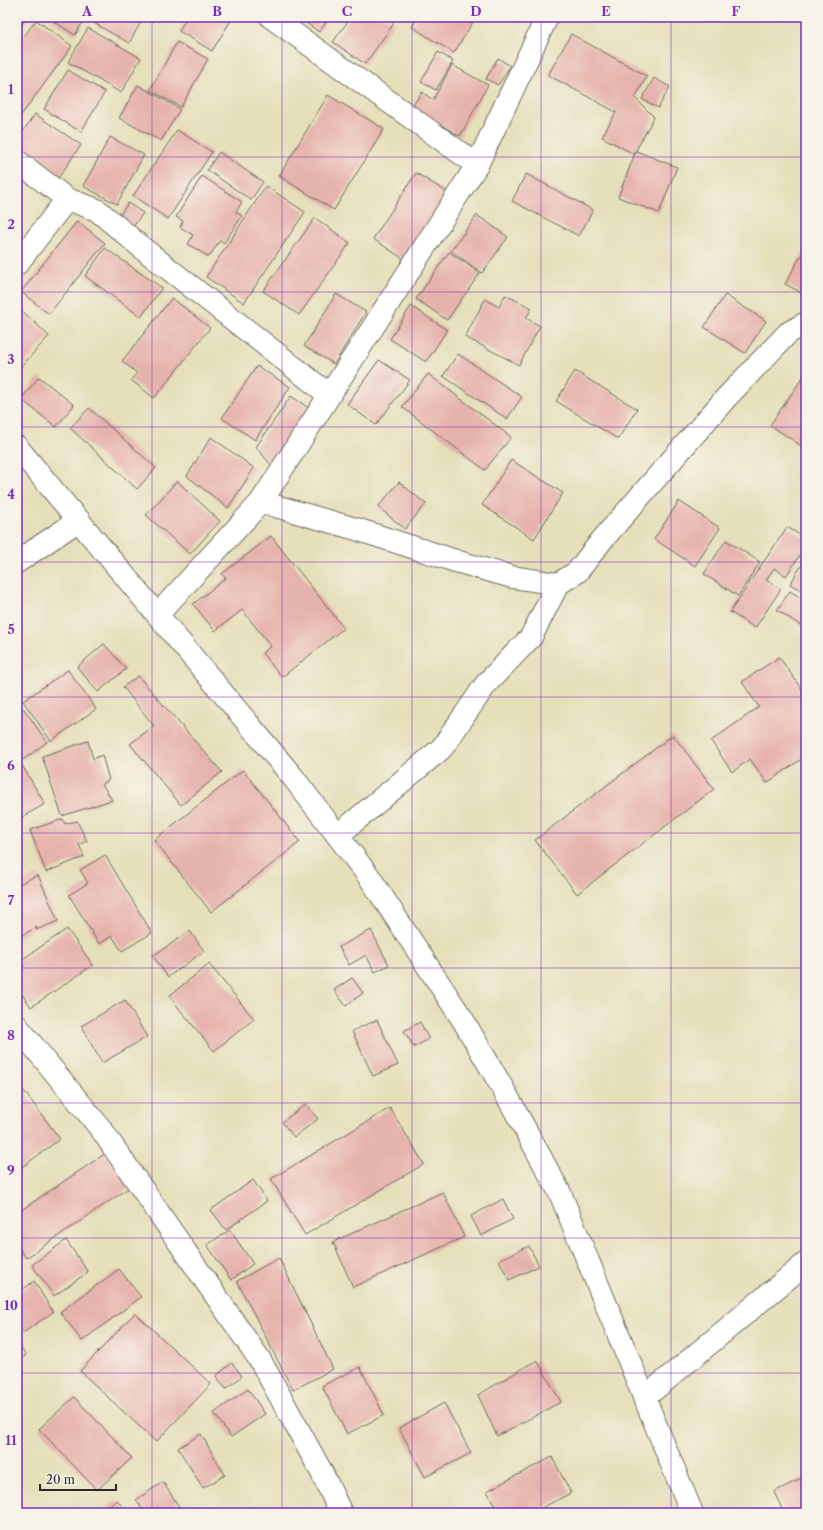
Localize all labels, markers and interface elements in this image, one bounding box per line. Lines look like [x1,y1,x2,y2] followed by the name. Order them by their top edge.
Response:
[81,3,93,19] text: A
[212,3,222,19] text: B
[342,3,352,19] text: C
[470,3,482,19] text: D
[601,3,611,19] text: E
[732,3,741,19] text: F
[8,81,14,97] text: 1
[7,216,15,232] text: 2
[7,351,15,367] text: 3
[7,486,15,502] text: 4
[7,621,15,637] text: 5
[7,757,15,773] text: 6
[8,892,15,908] text: 7
[7,1027,15,1043] text: 8
[7,1162,15,1178] text: 9
[4,1297,18,1313] text: 10
[5,1432,17,1448] text: 11
[40,1466,116,1492] scale bar
[46,1472,75,1487] text: 20 m

